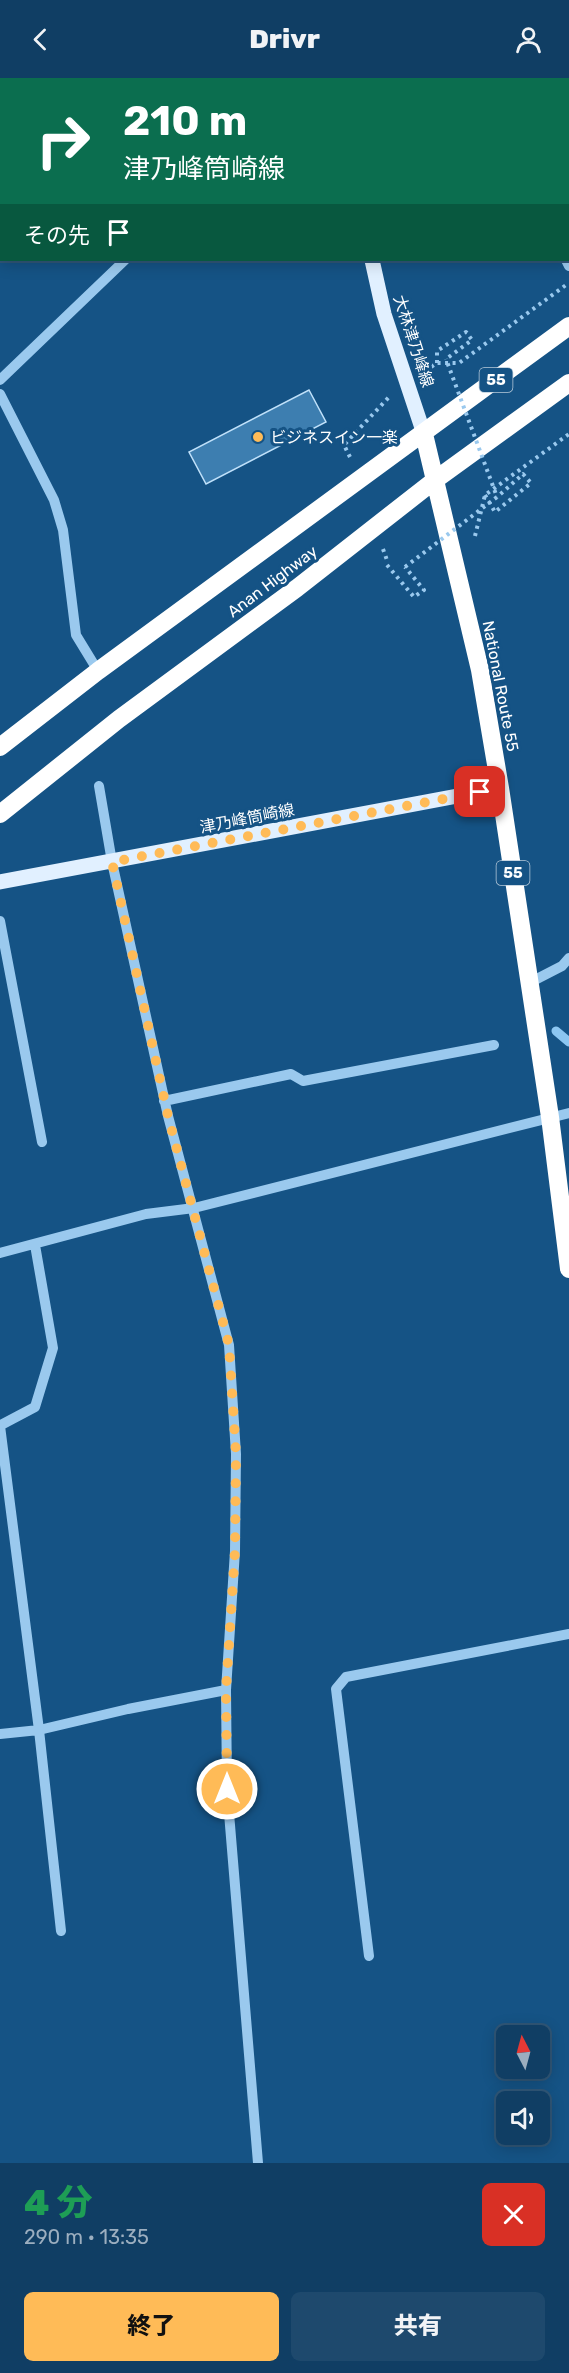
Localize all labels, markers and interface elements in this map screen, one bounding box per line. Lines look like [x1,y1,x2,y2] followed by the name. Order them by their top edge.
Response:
[24,23,57,56] icon: back
[249,23,320,55] text: Drivr
[512,23,545,56] icon: person
[123,96,247,146] text: 210 m
[24,102,102,180] icon: right
[123,153,285,185] text: 津乃峰筒崎線
[102,216,135,249] icon: arrive
[24,222,90,249] text: その先
[390,293,437,390] street label: 大林津乃峰線
[480,368,512,392] road number: 55
[270,428,398,447] place label: ビジネスイン一楽
[251,430,265,444] marker: ビジネスイン一楽
[224,541,321,621] street label: Anan Highway
[479,619,523,753] street label: National Route 55
[454,766,505,817] pin
[463,775,496,808] icon: arrive
[198,800,296,837] street label: 津乃峰筒崎線
[496,861,530,885] road number: 55
[195,1757,259,1821] position arrow
[496,2025,550,2079] north arrow
[496,2025,550,2145] map controls
[496,2091,550,2145] button: sound
[24,2181,93,2224] text: 4 分
[482,2183,545,2246] button: close
[24,2225,149,2249] text: 290 m · 13:35
[24,2292,279,2361] button: 終了
[291,2292,545,2361] button: 共有

